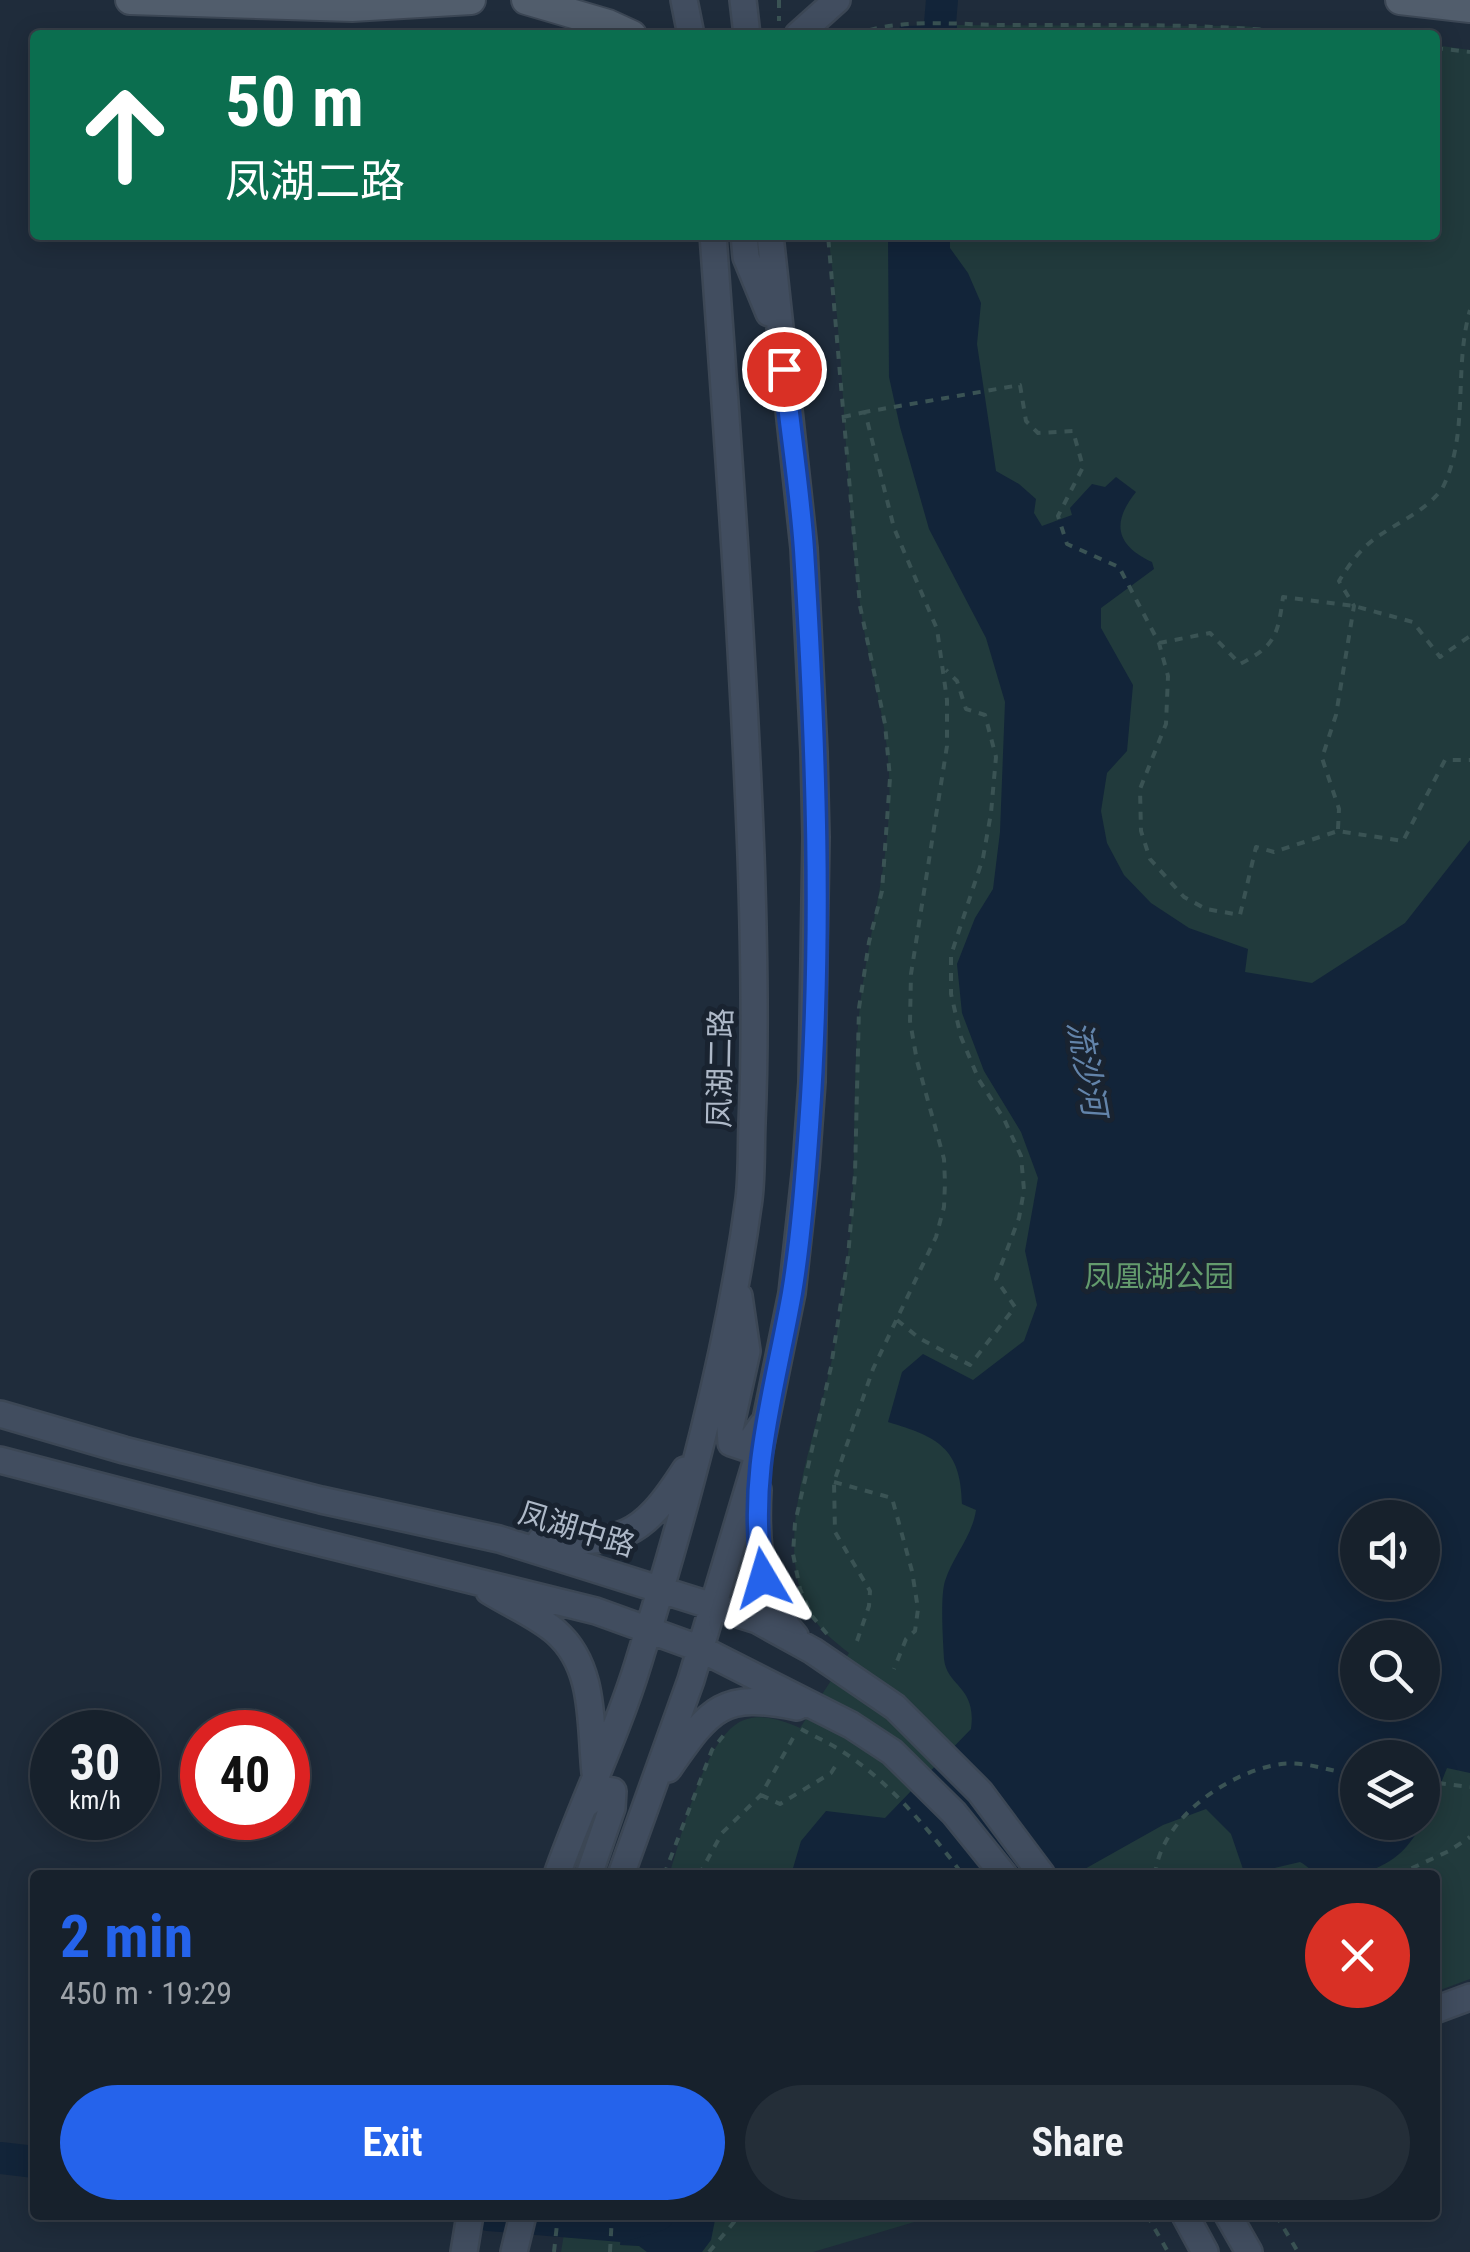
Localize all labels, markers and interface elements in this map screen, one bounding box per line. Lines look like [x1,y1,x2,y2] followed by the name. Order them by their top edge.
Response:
[225,61,364,143] text: 50 m
[60,70,190,200] icon: ahead
[225,155,405,208] text: 凤湖二路
[742,327,827,412] pin
[757,342,812,397] icon: arrive
[701,1008,739,1128] street label: 凤湖二路
[1060,1017,1115,1124] water label: 流沙河
[1084,1259,1234,1294] park label: 凤凰湖公园
[515,1495,639,1563] street label: 凤湖中路
[1340,1500,1440,1840] map controls
[1340,1500,1440,1600] button: sound
[711,1526,815,1630] position arrow
[1340,1620,1440,1720] button: search
[180,1710,310,1840] speed limit sign: 40
[70,1734,120,1792] text: 30
[1340,1740,1440,1840] button: layers
[69,1786,121,1815] text: km/h
[60,1901,193,1972] text: 2 min
[1305,1903,1410,2008] button: close
[60,1974,232,2012] text: 450 m · 19:29
[60,2085,725,2200] button: Exit
[745,2085,1410,2200] button: Share

